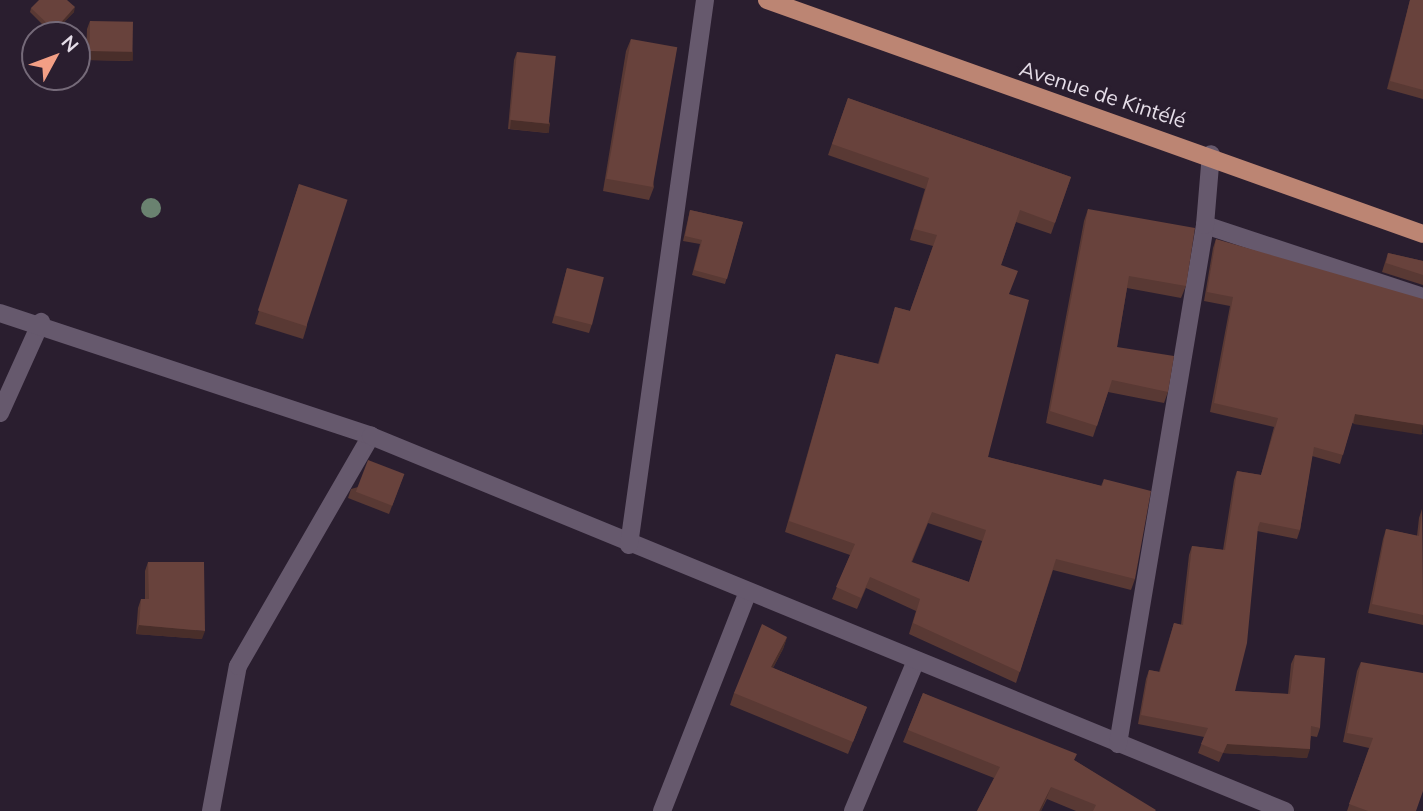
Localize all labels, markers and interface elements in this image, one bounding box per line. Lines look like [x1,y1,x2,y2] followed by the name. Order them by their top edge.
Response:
[21,21,91,91] north arrow
[57,30,84,57] text: N
[1016,55,1190,133] street label: Avenue de Kintélé

